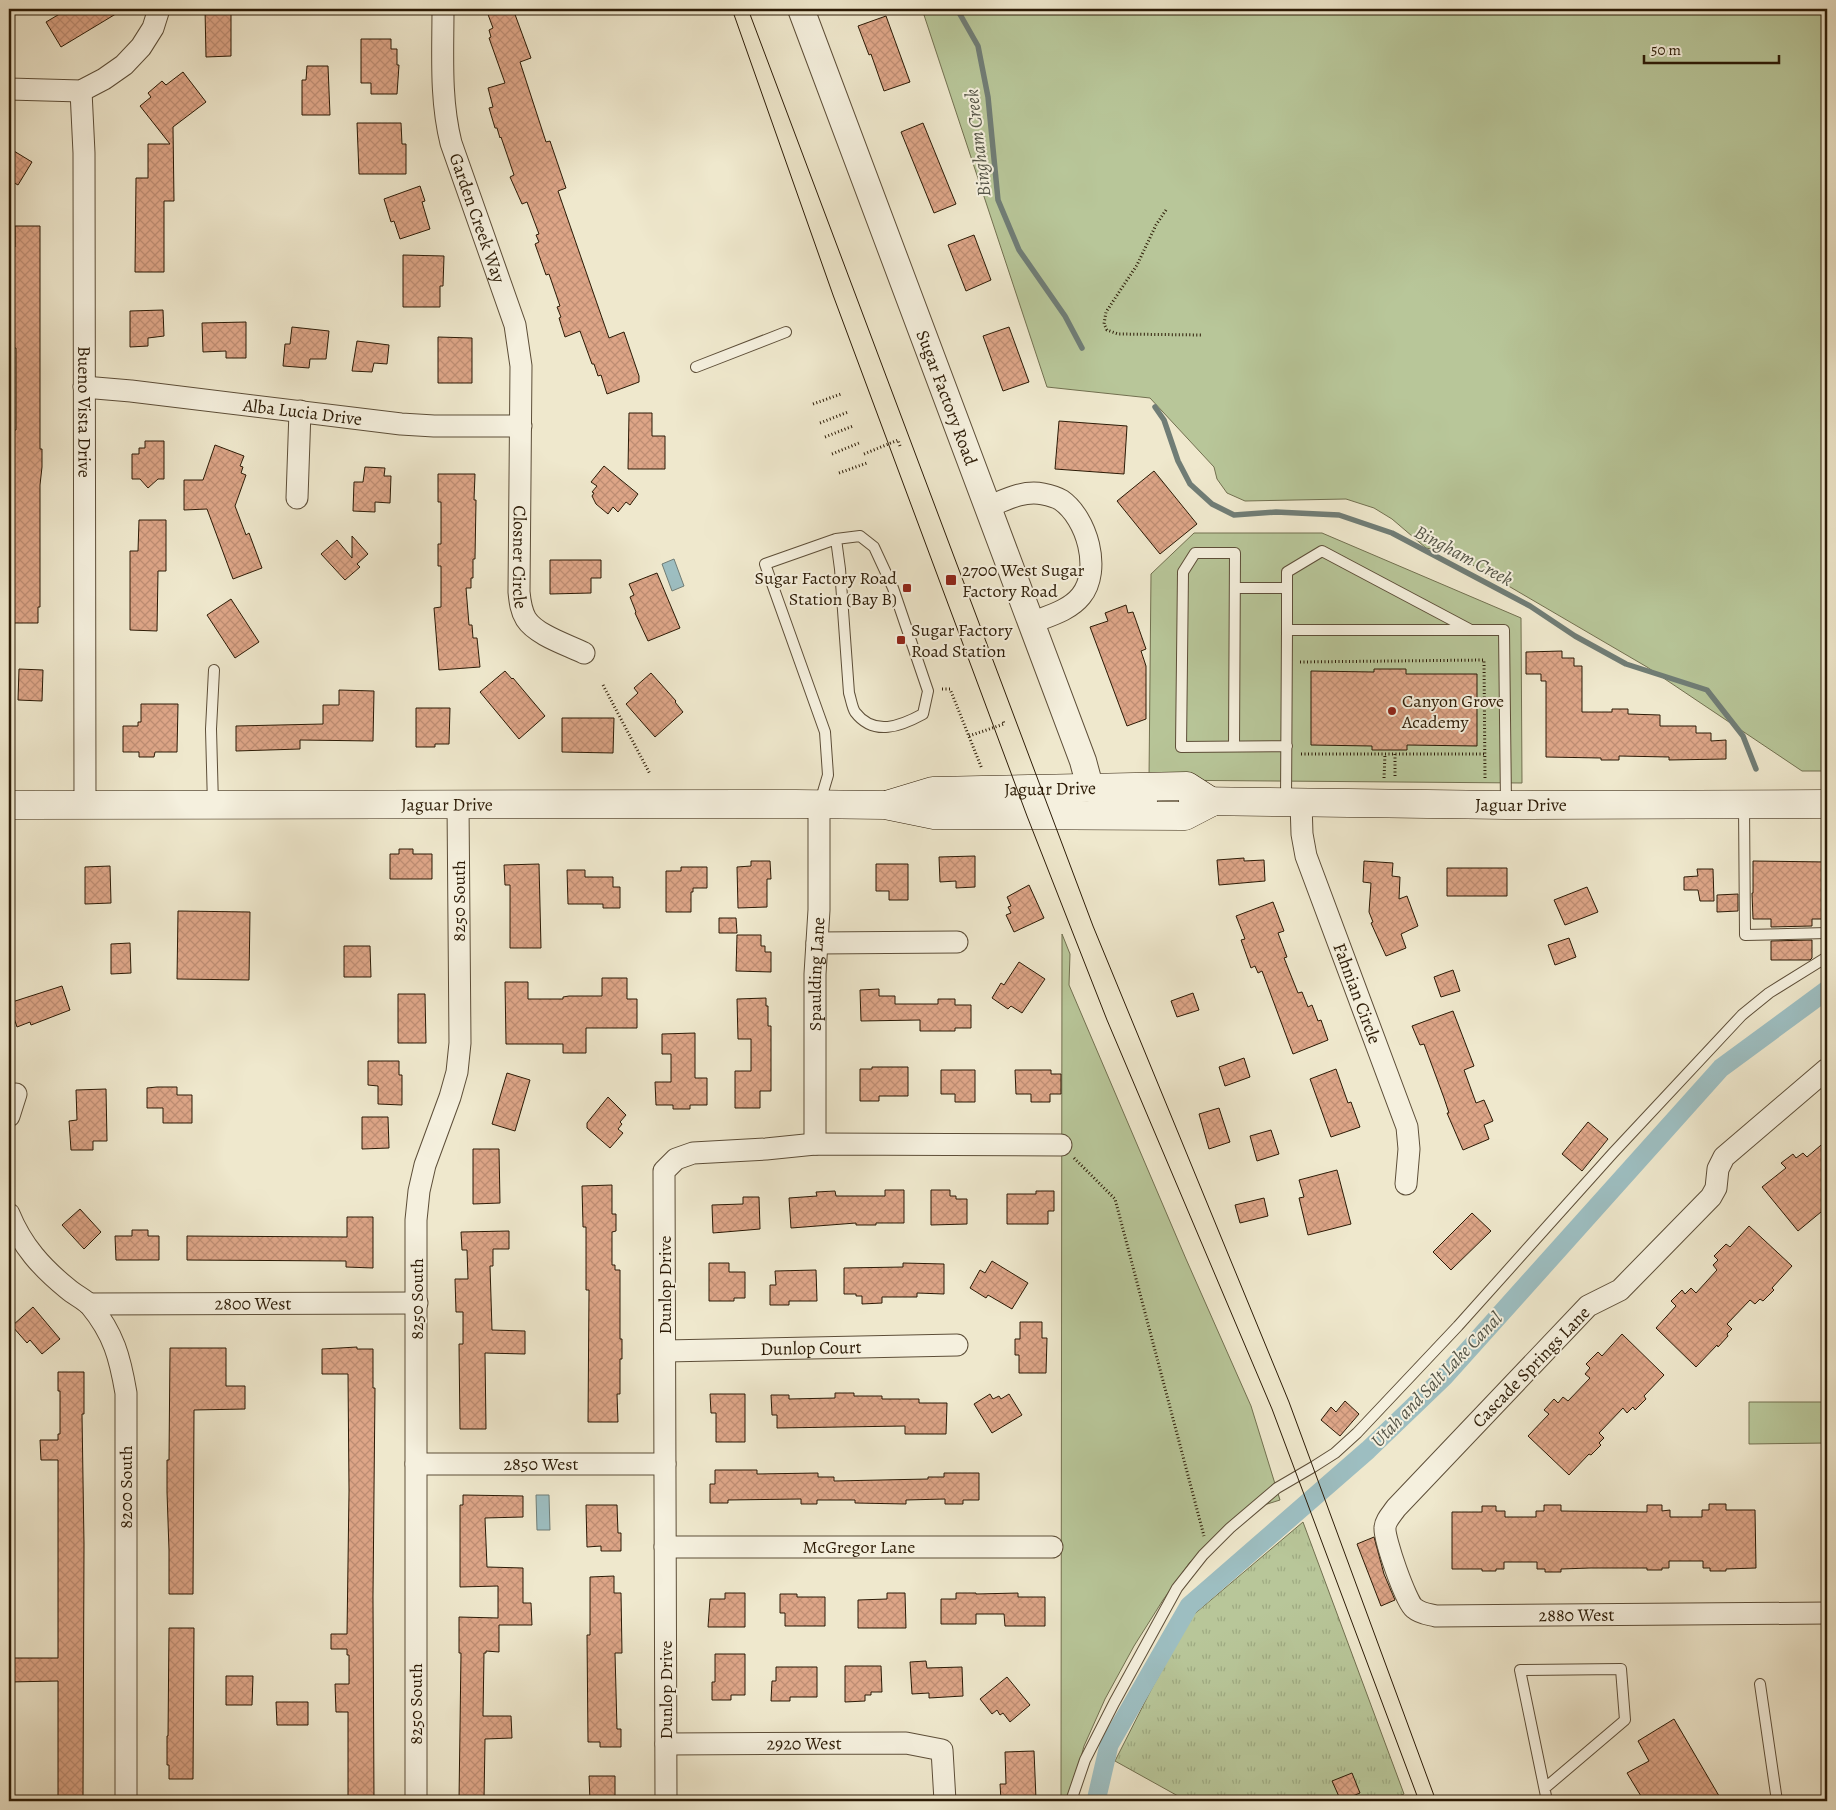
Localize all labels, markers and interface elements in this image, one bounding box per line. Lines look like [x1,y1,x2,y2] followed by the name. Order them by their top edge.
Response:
[1644,32,1778,64] scale bar
[1651,40,1681,60] text: 50 m
[958,88,997,198] water label: Bingham Creek
[443,150,512,287] street label: Garden Creek Way
[910,327,983,469] street label: Sugar Factory Road
[72,346,96,478] street label: Bueno Vista Drive
[241,393,363,431] street label: Alba Lucia Drive
[507,505,533,611] street label: Closner Circle
[1410,519,1517,593] water label: Bingham Creek
[962,558,1085,603] place label: 2700 West Sugar Factory Road
[754,566,897,611] place label: Sugar Factory Road Station (Bay B)
[944,573,958,587] marker: 2700 West Sugar Factory Road
[901,582,913,594] marker: Sugar Factory Road Station (Bay B)
[911,618,1013,663] place label: Sugar Factory Road Station
[895,634,907,646] marker: Sugar Factory Road Station
[1401,689,1504,734] place label: Canyon Grove Academy
[1386,705,1398,717] marker: Canyon Grove Academy
[1004,776,1096,802] street label: Jaguar Drive
[401,792,493,817] street label: Jaguar Drive
[1475,793,1567,817] street label: Jaguar Drive
[447,860,471,942] street label: 8250 South
[803,916,831,1031] street label: Spaulding Lane
[1327,939,1387,1047] street label: Fahnian Circle
[653,1235,677,1335] street label: Dunlop Drive
[405,1258,429,1340] street label: 8250 South
[215,1291,291,1316] street label: 2800 West
[1467,1301,1595,1433] street label: Cascade Springs Lane
[1365,1306,1509,1453] water label: Utah and Salt Lake Canal
[760,1335,862,1361] street label: Dunlop Court
[114,1445,138,1529] street label: 8200 South
[504,1452,579,1476] street label: 2850 West
[803,1535,915,1559] street label: McGregor Lane
[1538,1603,1615,1627] street label: 2880 West
[654,1640,678,1740] street label: Dunlop Drive
[404,1663,428,1745] street label: 8250 South
[766,1731,842,1756] street label: 2920 West

